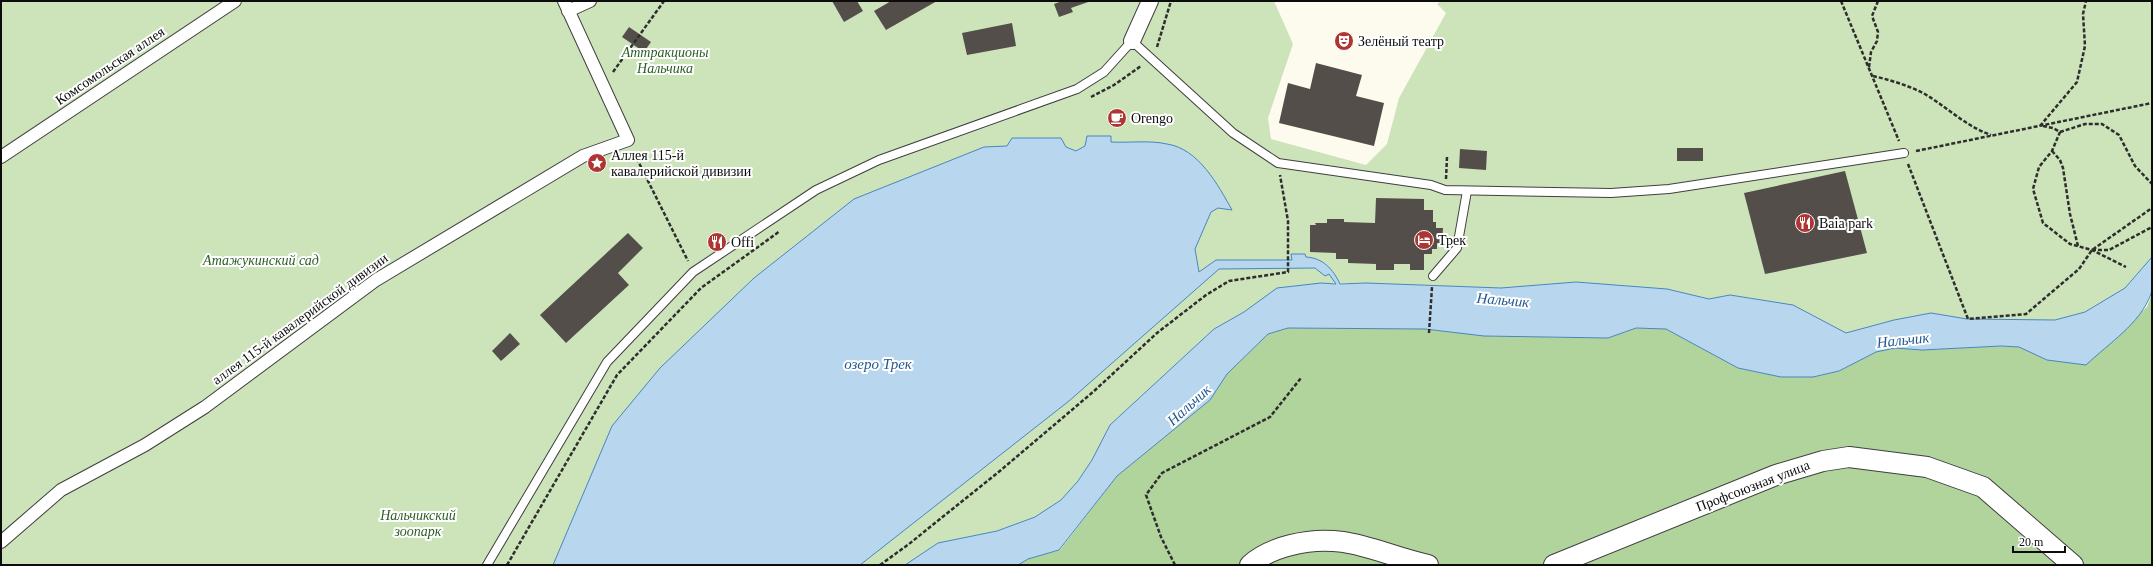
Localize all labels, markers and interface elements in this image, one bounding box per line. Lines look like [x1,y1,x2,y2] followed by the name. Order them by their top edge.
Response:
[53,24,168,108] street label: Комсомольская аллея
[1333,30,1355,52] theatre icon: Зелёный театр
[1358,34,1444,49] place label: Зелёный театр
[621,45,708,76] park label: Аттракционы Нальчика
[1106,107,1128,129] cafe icon: Orengo
[1131,111,1173,126] place label: Orengo
[611,148,752,179] place label: Аллея 115-й кавалерийской дивизии
[586,152,608,174] place icon: Аллея 115-й кавалерийской дивизии
[1794,212,1816,234] restaurant icon: Baia park
[1819,216,1873,231] place label: Baia park
[1413,229,1435,251] hotel icon: Трек
[706,231,728,253] restaurant icon: Offi
[1438,233,1466,248] place label: Трек
[731,235,754,250] place label: Offi
[209,250,391,388] street label: аллея 115-й кавалерийской дивизии
[202,253,319,268] park label: Атажукинский сад
[1475,290,1531,310] water label: Нальчик
[1875,329,1931,351] water label: Нальчик
[844,356,913,372] water label: озеро Трек
[1163,381,1215,429] water label: Нальчик
[1694,457,1813,515] street label: Профсоюзная улица
[379,508,456,539] park label: Нальчикский зоопарк
[2013,528,2065,554] scale bar
[2019,535,2044,549] text: 20 m

